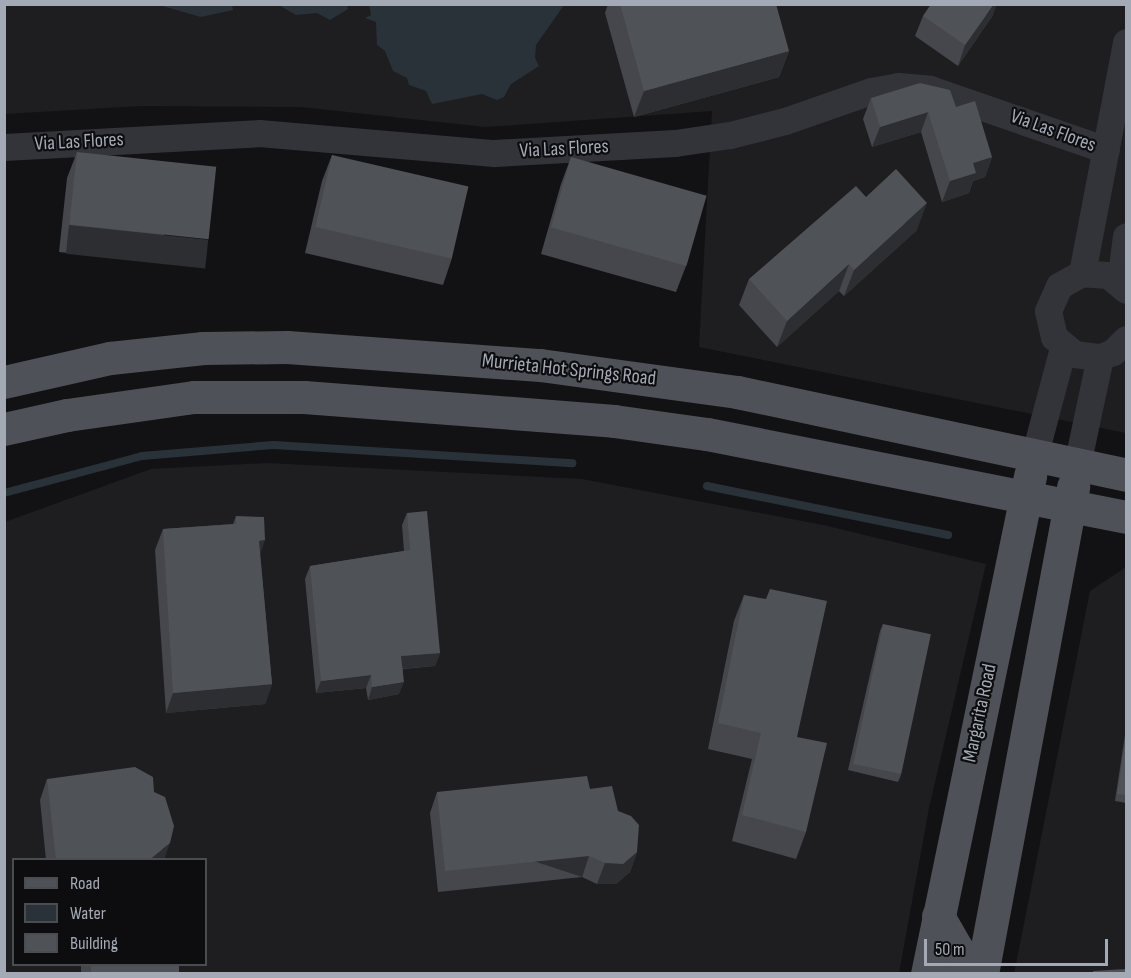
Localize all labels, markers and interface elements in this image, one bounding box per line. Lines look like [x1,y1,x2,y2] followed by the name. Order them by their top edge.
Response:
[1007,104,1099,158] street label: Via Las Flores
[34,128,124,156] street label: Via Las Flores
[519,135,609,163] street label: Via Las Flores
[481,349,657,391] street label: Murrieta Hot Springs Road
[958,662,1002,764] street label: Margarita Road
[12,858,207,966] legend
[70,873,100,894] text: Road
[70,903,106,924] text: Water
[927,927,1112,965] scale bar
[70,933,118,954] text: Building
[935,939,965,960] text: 50 m

